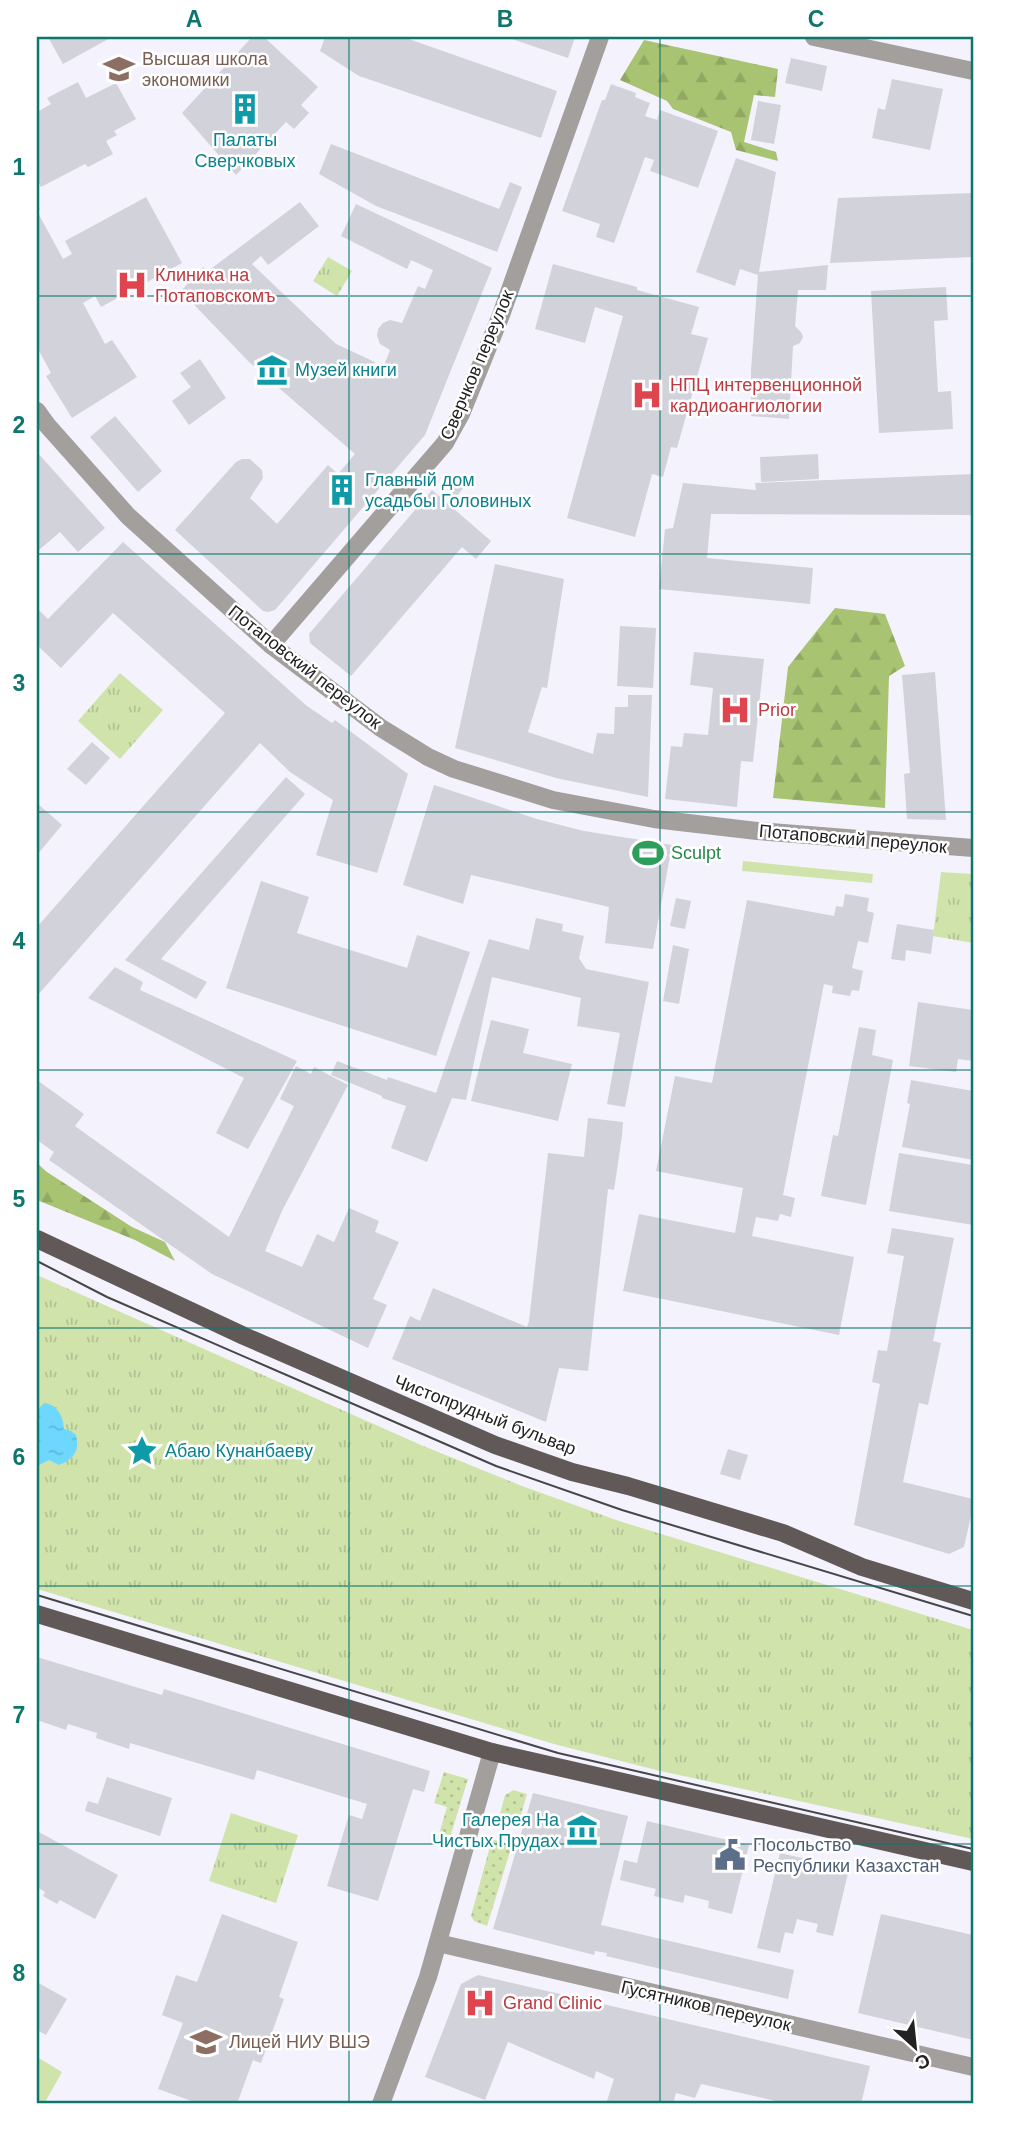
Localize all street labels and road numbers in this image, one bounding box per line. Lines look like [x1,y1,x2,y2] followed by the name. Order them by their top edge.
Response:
[436,287,518,443] street label: Сверчков переулок
[225,601,386,733] street label: Потаповский переулок
[758,821,948,857] street label: Потаповский переулок
[391,1371,579,1459] street label: Чистопрудный бульвар
[619,1977,793,2035] street label: Гусятников переулок

